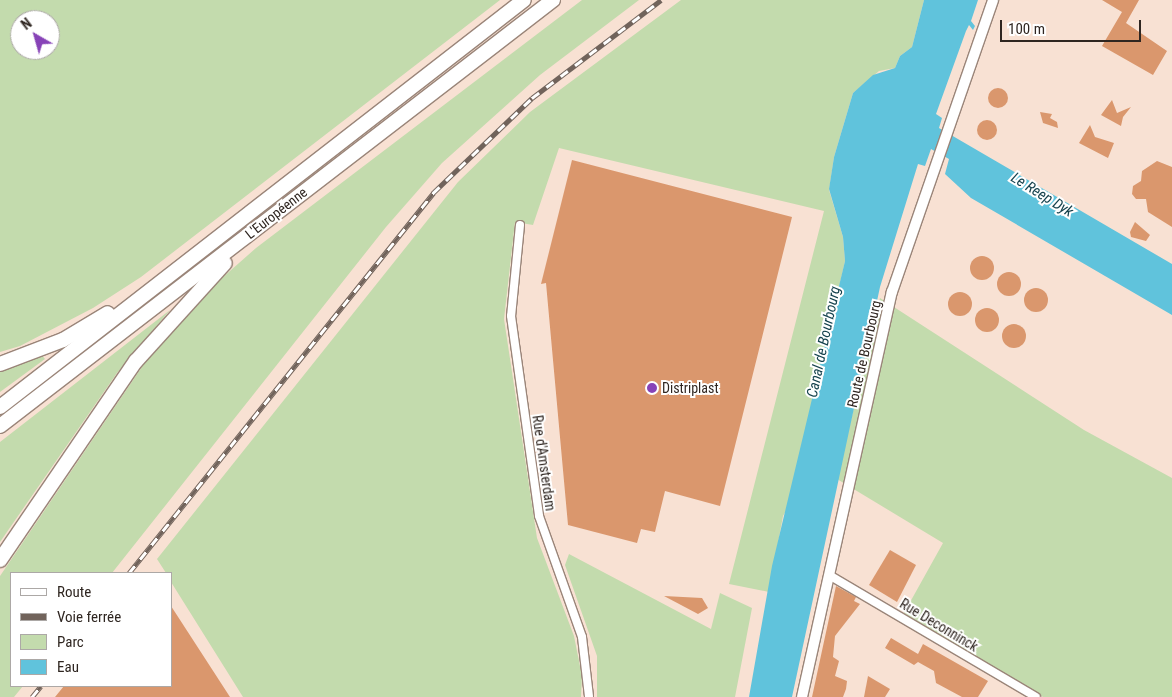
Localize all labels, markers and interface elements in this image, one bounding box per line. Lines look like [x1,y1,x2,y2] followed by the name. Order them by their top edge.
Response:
[10,10,60,60] north arrow
[1002,10,1143,42] scale bar
[18,15,35,33] text: N
[1008,20,1045,38] text: 100 m
[1008,169,1076,221] water label: Le Reep Dyk
[242,184,310,242] street label: L'Européenne
[803,285,845,399] water label: Canal de Bourbourg
[844,299,884,409] street label: Route de Bourbourg
[662,380,719,396] place label: Distriplast
[646,382,658,394] marker: Distriplast
[529,414,559,512] street label: Rue d'Amsterdam
[10,572,172,687] legend
[57,583,91,601] text: Route
[897,595,981,655] street label: Rue Deconninck
[57,608,121,626] text: Voie ferrée
[57,633,84,651] text: Parc
[57,658,79,676] text: Eau

